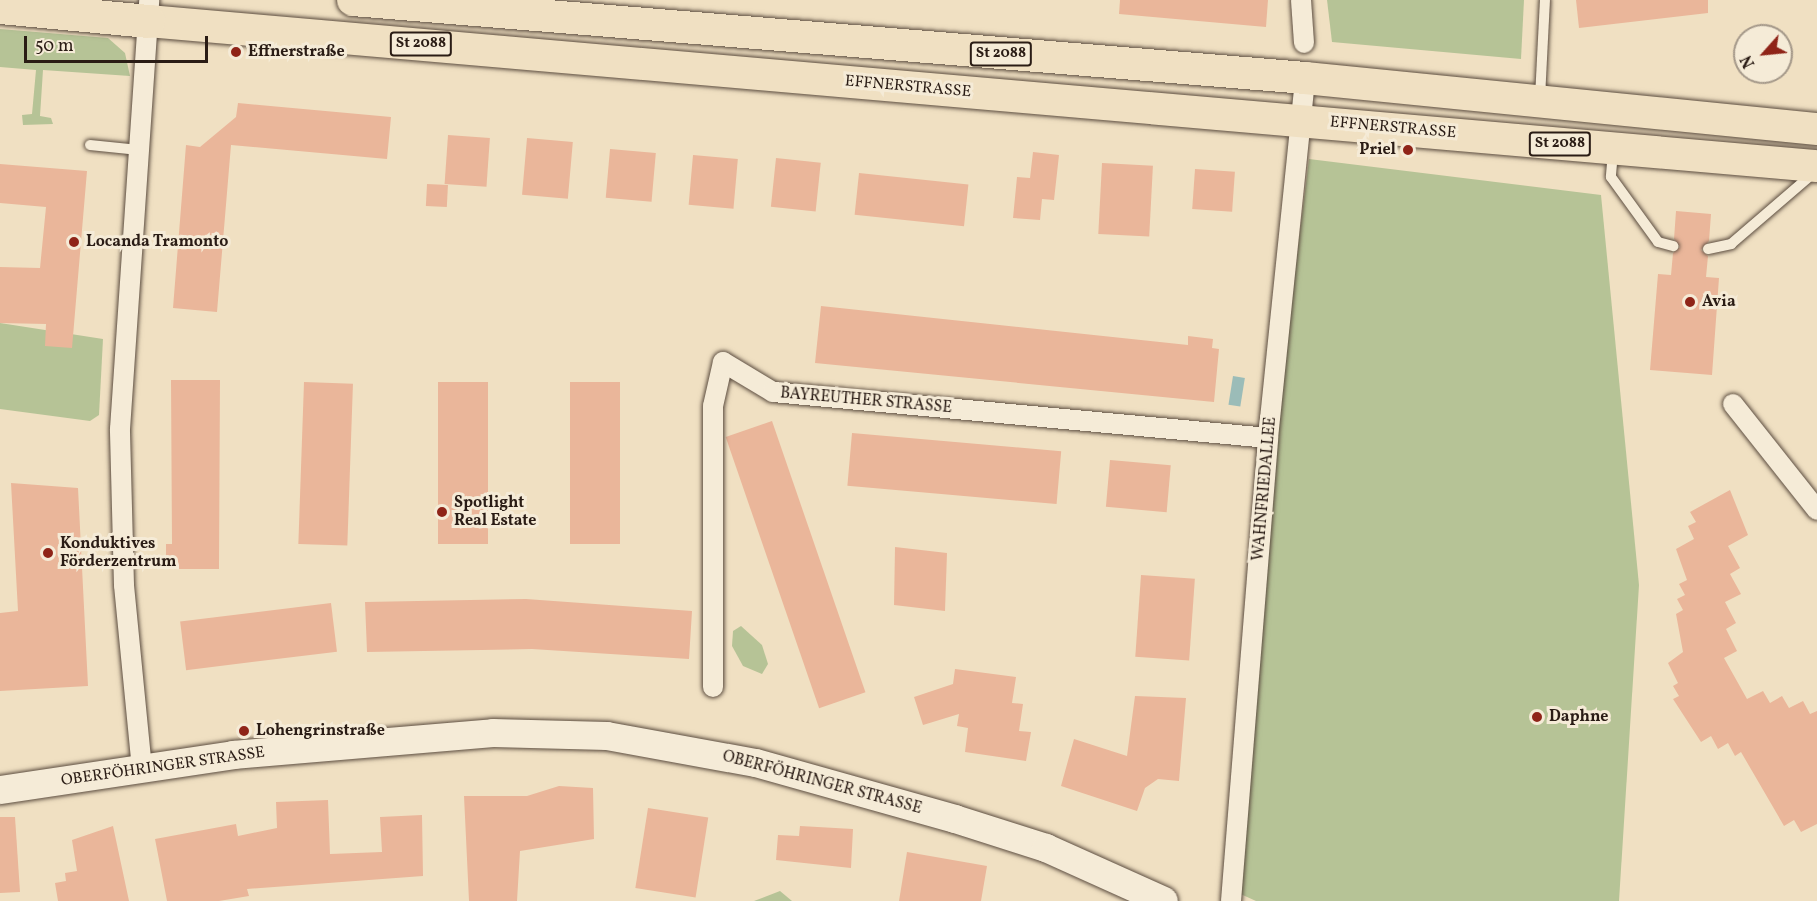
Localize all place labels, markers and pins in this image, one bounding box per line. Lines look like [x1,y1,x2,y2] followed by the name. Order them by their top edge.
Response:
[248,42,345,62] place label: Effnerstraße
[229,45,243,59] marker: Effnerstraße
[1359,140,1396,160] place label: Priel
[1401,143,1415,157] marker: Priel
[86,232,229,252] place label: Locanda Tramonto
[67,235,81,249] marker: Locanda Tramonto
[1702,292,1736,312] place label: Avia
[1683,295,1697,309] marker: Avia
[454,493,536,531] place label: Spotlight Real Estate
[435,505,449,519] marker: Spotlight Real Estate
[60,534,176,572] place label: Konduktives Förderzentrum
[41,546,55,560] marker: Konduktives Förderzentrum
[1549,707,1608,727] place label: Daphne
[1530,710,1544,724] marker: Daphne
[256,721,385,741] place label: Lohengrinstraße
[237,724,251,738] marker: Lohengrinstraße

